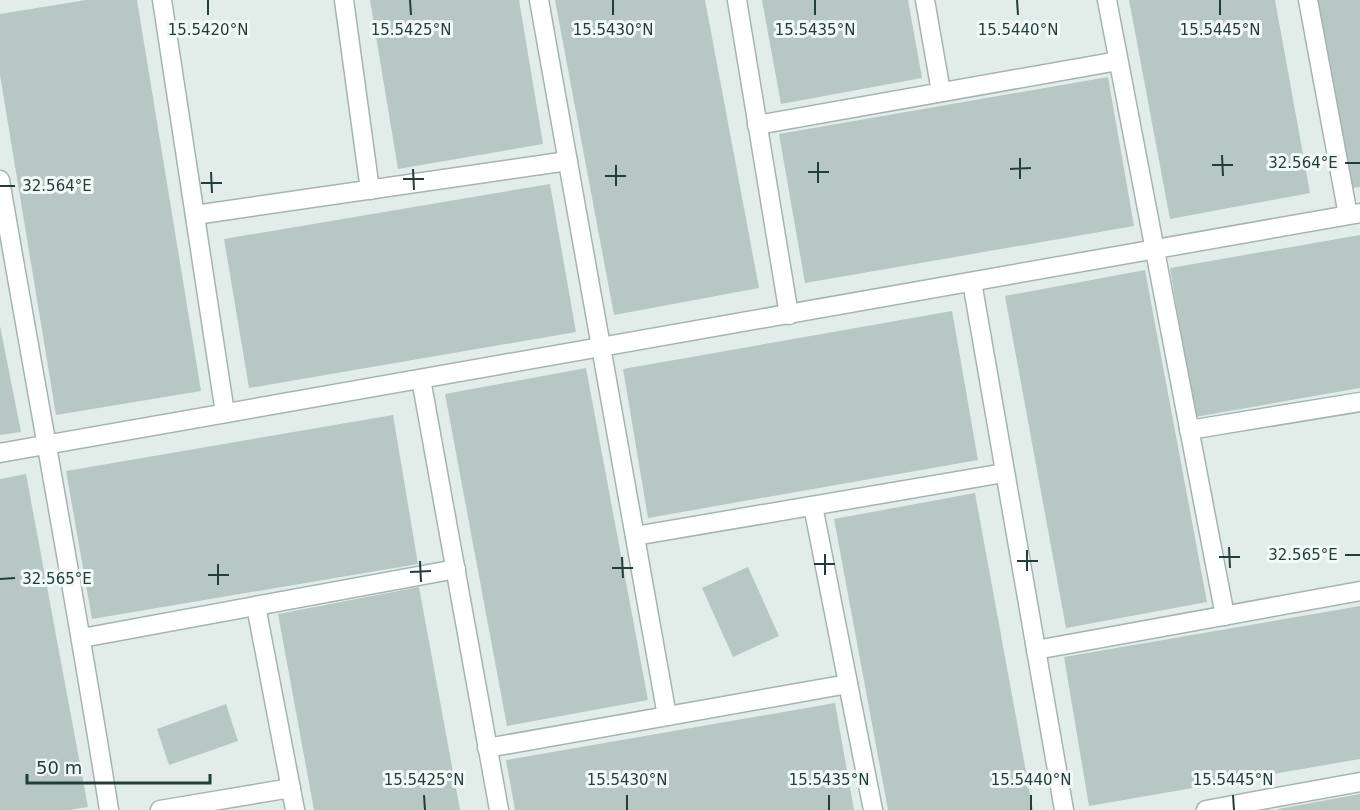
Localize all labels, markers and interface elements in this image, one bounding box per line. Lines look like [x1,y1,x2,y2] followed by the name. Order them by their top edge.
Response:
[168,21,248,39] text: 15.5420°N
[371,21,451,39] text: 15.5425°N
[573,21,653,39] text: 15.5430°N
[775,21,855,39] text: 15.5435°N
[978,21,1058,39] text: 15.5440°N
[1180,21,1260,39] text: 15.5445°N
[1268,154,1338,172] text: 32.564°E
[22,177,92,195] text: 32.564°E
[1268,546,1338,564] text: 32.565°E
[22,570,92,588] text: 32.565°E
[27,747,210,785] scale bar
[36,757,82,778] text: 50 m
[384,771,464,789] text: 15.5425°N
[587,771,667,789] text: 15.5430°N
[789,771,869,789] text: 15.5435°N
[991,771,1071,789] text: 15.5440°N
[1193,771,1273,789] text: 15.5445°N

